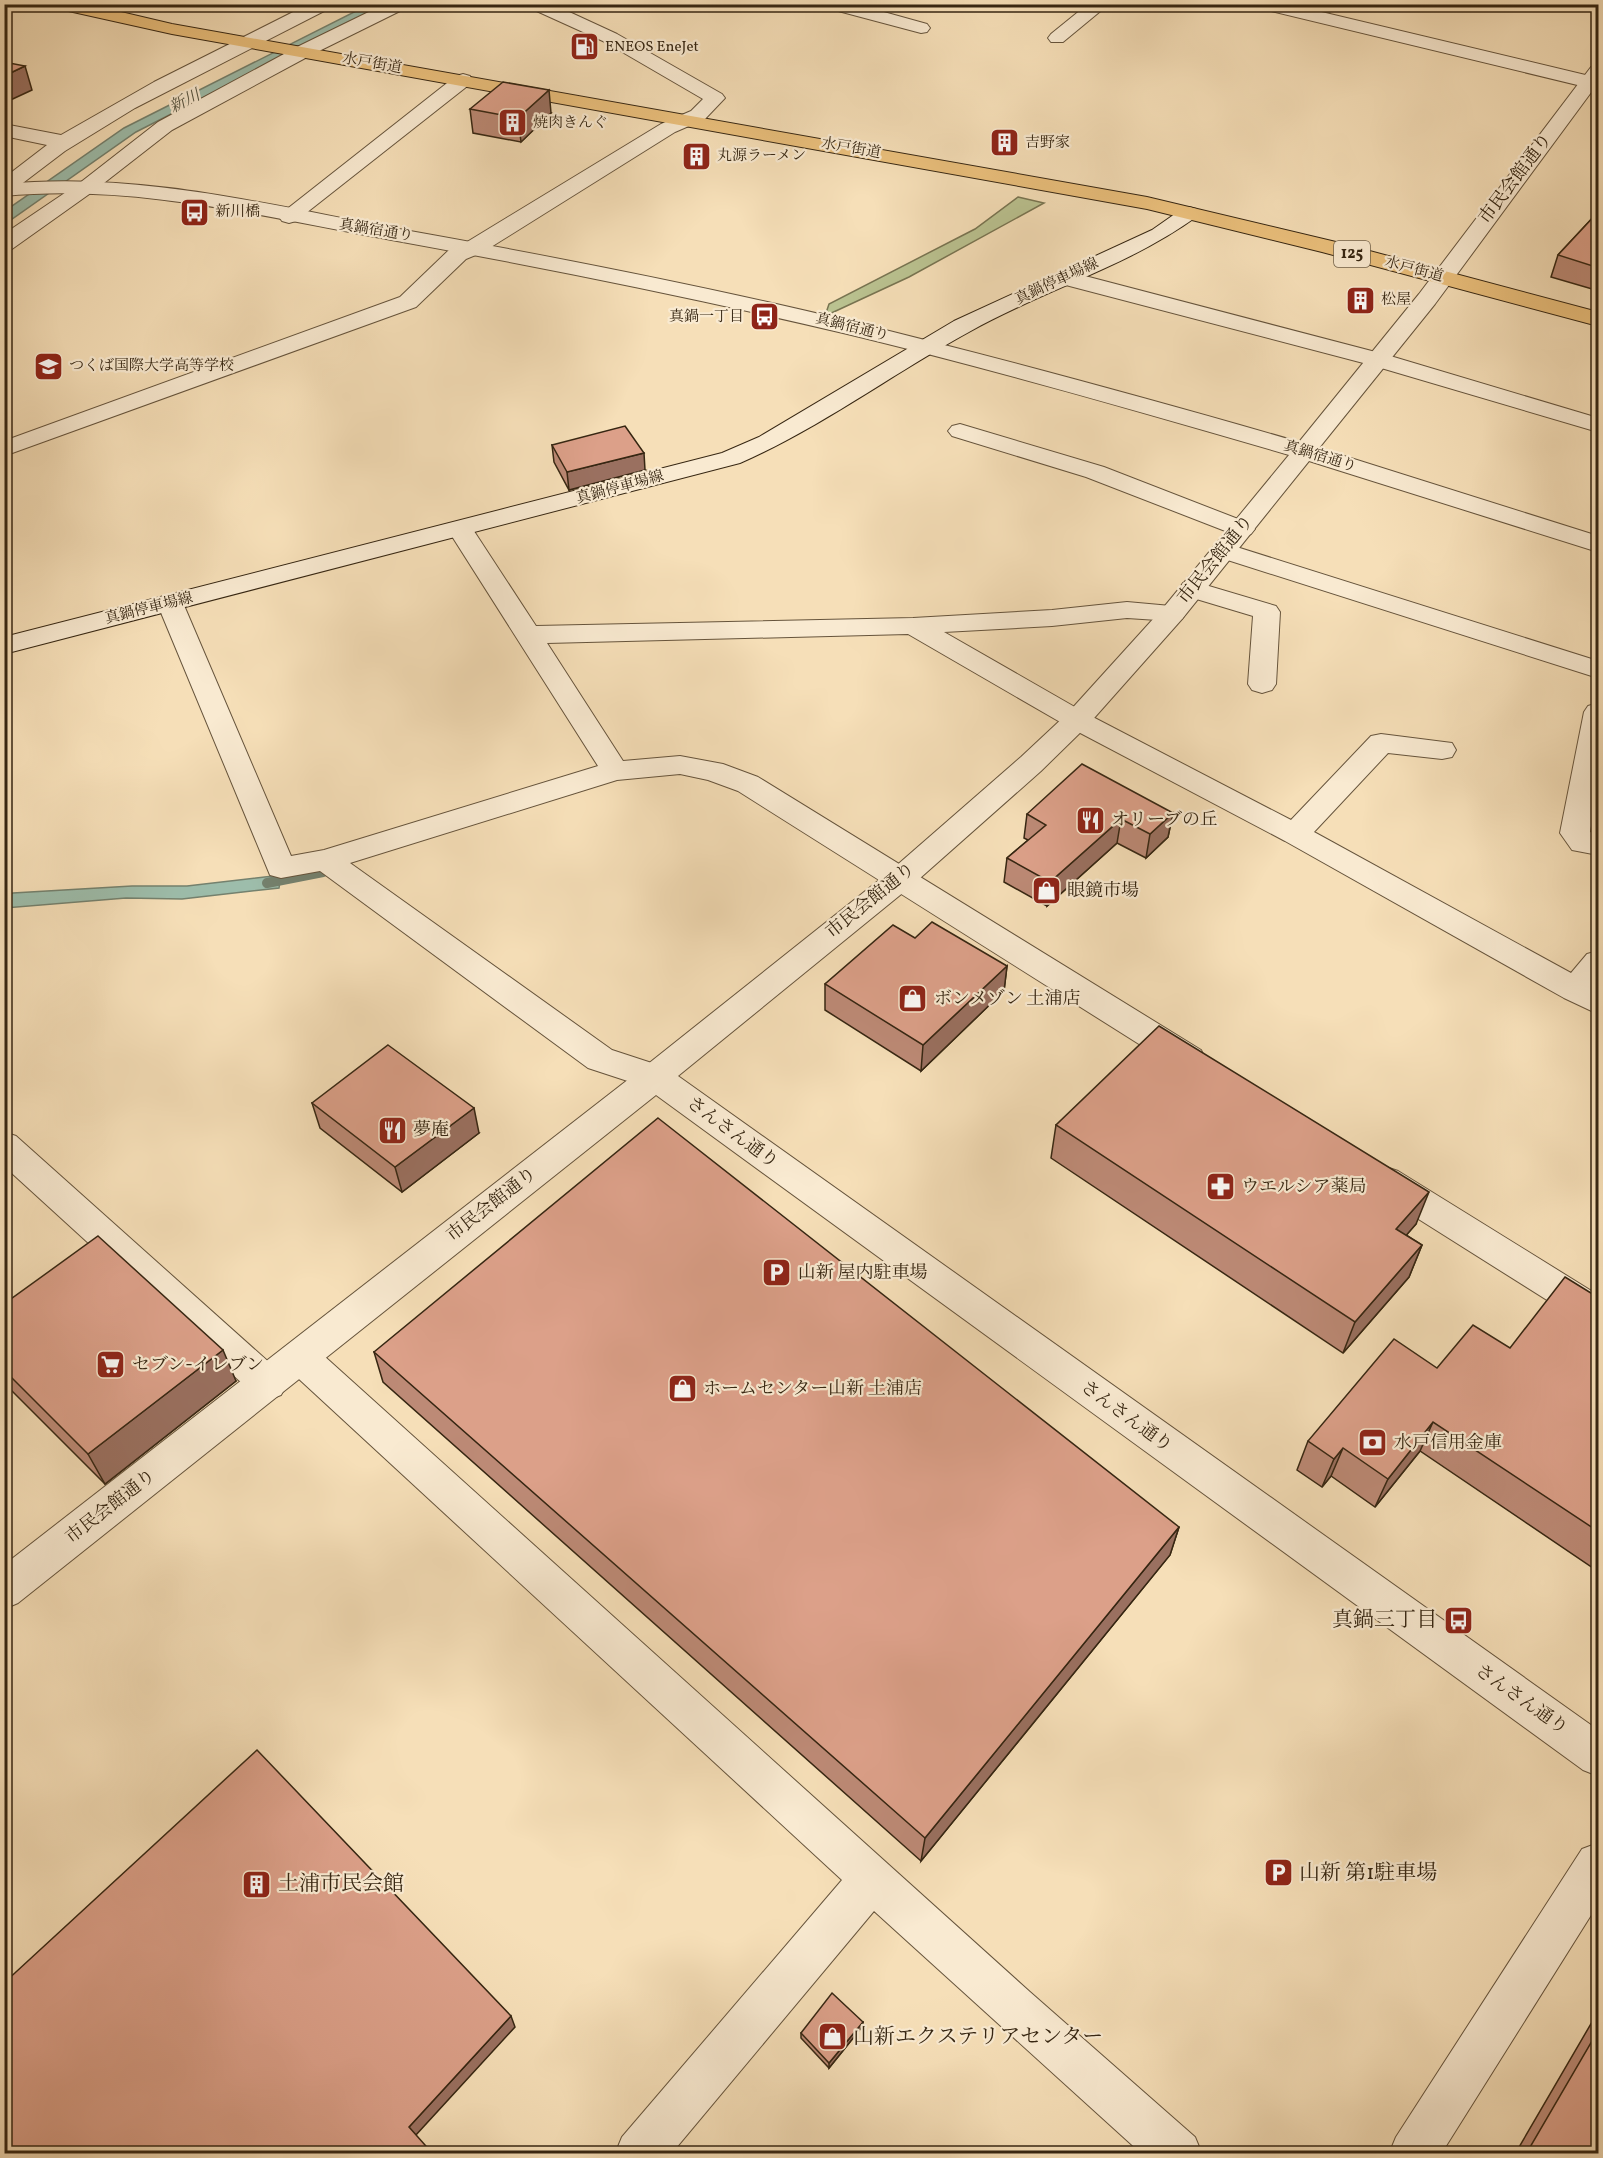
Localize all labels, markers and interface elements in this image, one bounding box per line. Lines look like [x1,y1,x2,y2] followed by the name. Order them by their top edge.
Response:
[568,31,600,63] fuel station icon: ENEOS EneJet
[605,37,699,58] place label: ENEOS EneJet
[341,48,403,80] street label: 水戸街道
[166,84,206,119] water label: 新川
[496,107,528,139] building icon: 焼肉きんぐ
[533,113,608,134] place label: 焼肉きんぐ
[988,127,1020,159] building icon: 吉野家
[1474,128,1558,230] street label: 市民会館通り
[820,133,882,165] street label: 水戸街道
[1025,133,1070,154] place label: 吉野家
[680,140,712,172] building icon: 丸源ラーメン
[717,146,806,167] place label: 丸源ラーメン
[178,196,210,228] bus stop icon: 新川橋
[215,202,260,223] place label: 新川橋
[337,215,415,247] street label: 真鍋宿通り
[1334,241,1370,267] road number: 125
[1382,252,1446,288] street label: 水戸街道
[1012,253,1102,311] street label: 真鍋停車場線
[1344,284,1376,316] building icon: 松屋
[1381,290,1411,311] place label: 松屋
[749,301,781,333] bus stop icon: 真鍋一丁目
[669,307,744,328] place label: 真鍋一丁目
[813,309,891,347] street label: 真鍋宿通り
[32,350,64,382] school or university icon: つくば国際大学高等学校
[69,356,234,377] place label: つくば国際大学高等学校
[1281,436,1359,478] street label: 真鍋宿通り
[574,466,666,510] street label: 真鍋停車場線
[1172,510,1260,610] street label: 市民会館通り
[103,588,195,630] street label: 真鍋停車場線
[1074,804,1106,836] restaurant icon: オリーブの丘
[1111,808,1218,833] place label: オリーブの丘
[821,857,921,945] street label: 市民会館通り
[1030,875,1062,907] shop icon: 眼鏡市場
[1067,879,1139,904] place label: 眼鏡市場
[897,983,929,1015] shop icon: ボンメゾン 土浦店
[934,987,1081,1012] place label: ボンメゾン 土浦店
[681,1091,783,1175] street label: さんさん通り
[376,1114,408,1146] restaurant icon: 夢庵
[413,1118,449,1143] place label: 夢庵
[442,1162,542,1248] street label: 市民会館通り
[1204,1171,1236,1203] pharmacy icon: ウエルシア薬局
[1241,1175,1367,1200] place label: ウエルシア薬局
[761,1257,793,1289] parking icon: 山新 屋内駐車場
[798,1261,928,1286] place label: 山新 屋内駐車場
[95,1349,127,1381] supermarket icon: セブン-イレブン
[132,1353,264,1378] place label: セブン-イレブン
[666,1373,698,1405] shop icon: ホームセンター山新 土浦店
[1075,1375,1177,1459] street label: さんさん通り
[703,1377,922,1402] place label: ホームセンター山新 土浦店
[1357,1427,1389,1459] bank icon: 水戸信用金庫
[1394,1431,1502,1456] place label: 水戸信用金庫
[61,1464,161,1550] street label: 市民会館通り
[1442,1604,1474,1636] bus stop icon: 真鍋三丁目
[1332,1606,1437,1635] place label: 真鍋三丁目
[1470,1659,1572,1741] street label: さんさん通り
[1262,1857,1294,1889] parking icon: 山新 第1駐車場
[1299,1859,1437,1888] place label: 山新 第1駐車場
[241,1868,273,1900] building icon: 土浦市民会館
[278,1870,404,1899] place label: 土浦市民会館
[816,2021,848,2053] shop icon: 山新エクステリアセンター
[853,2023,1103,2052] place label: 山新エクステリアセンター

